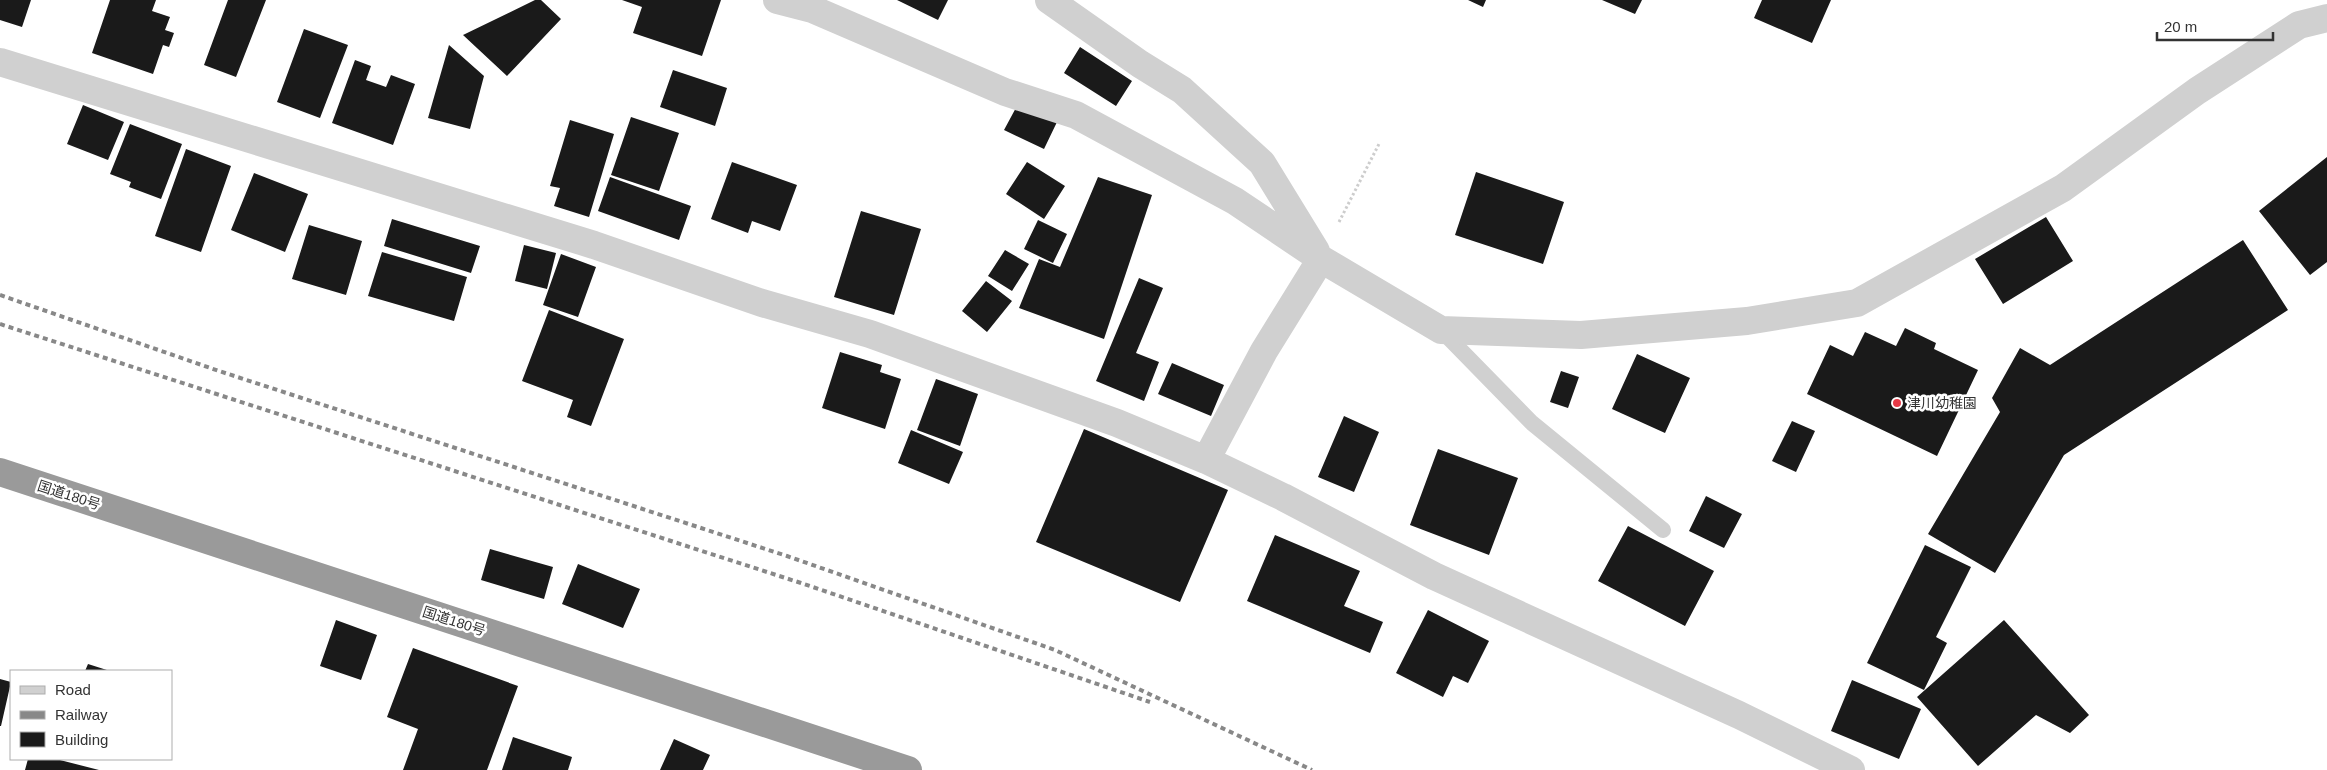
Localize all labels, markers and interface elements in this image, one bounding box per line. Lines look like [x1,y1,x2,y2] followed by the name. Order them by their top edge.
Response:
[2157,10,2273,42] scale bar
[2164,18,2197,35] text: 20 m
[1907,395,1977,411] place label: 津川幼稚園
[1891,397,1903,409] marker: 津川幼稚園
[35,477,103,513] street label: 国道180号
[420,603,488,639] street label: 国道180号
[10,670,172,760] legend
[55,681,91,698] text: Road
[55,706,108,723] text: Railway
[55,731,108,748] text: Building

